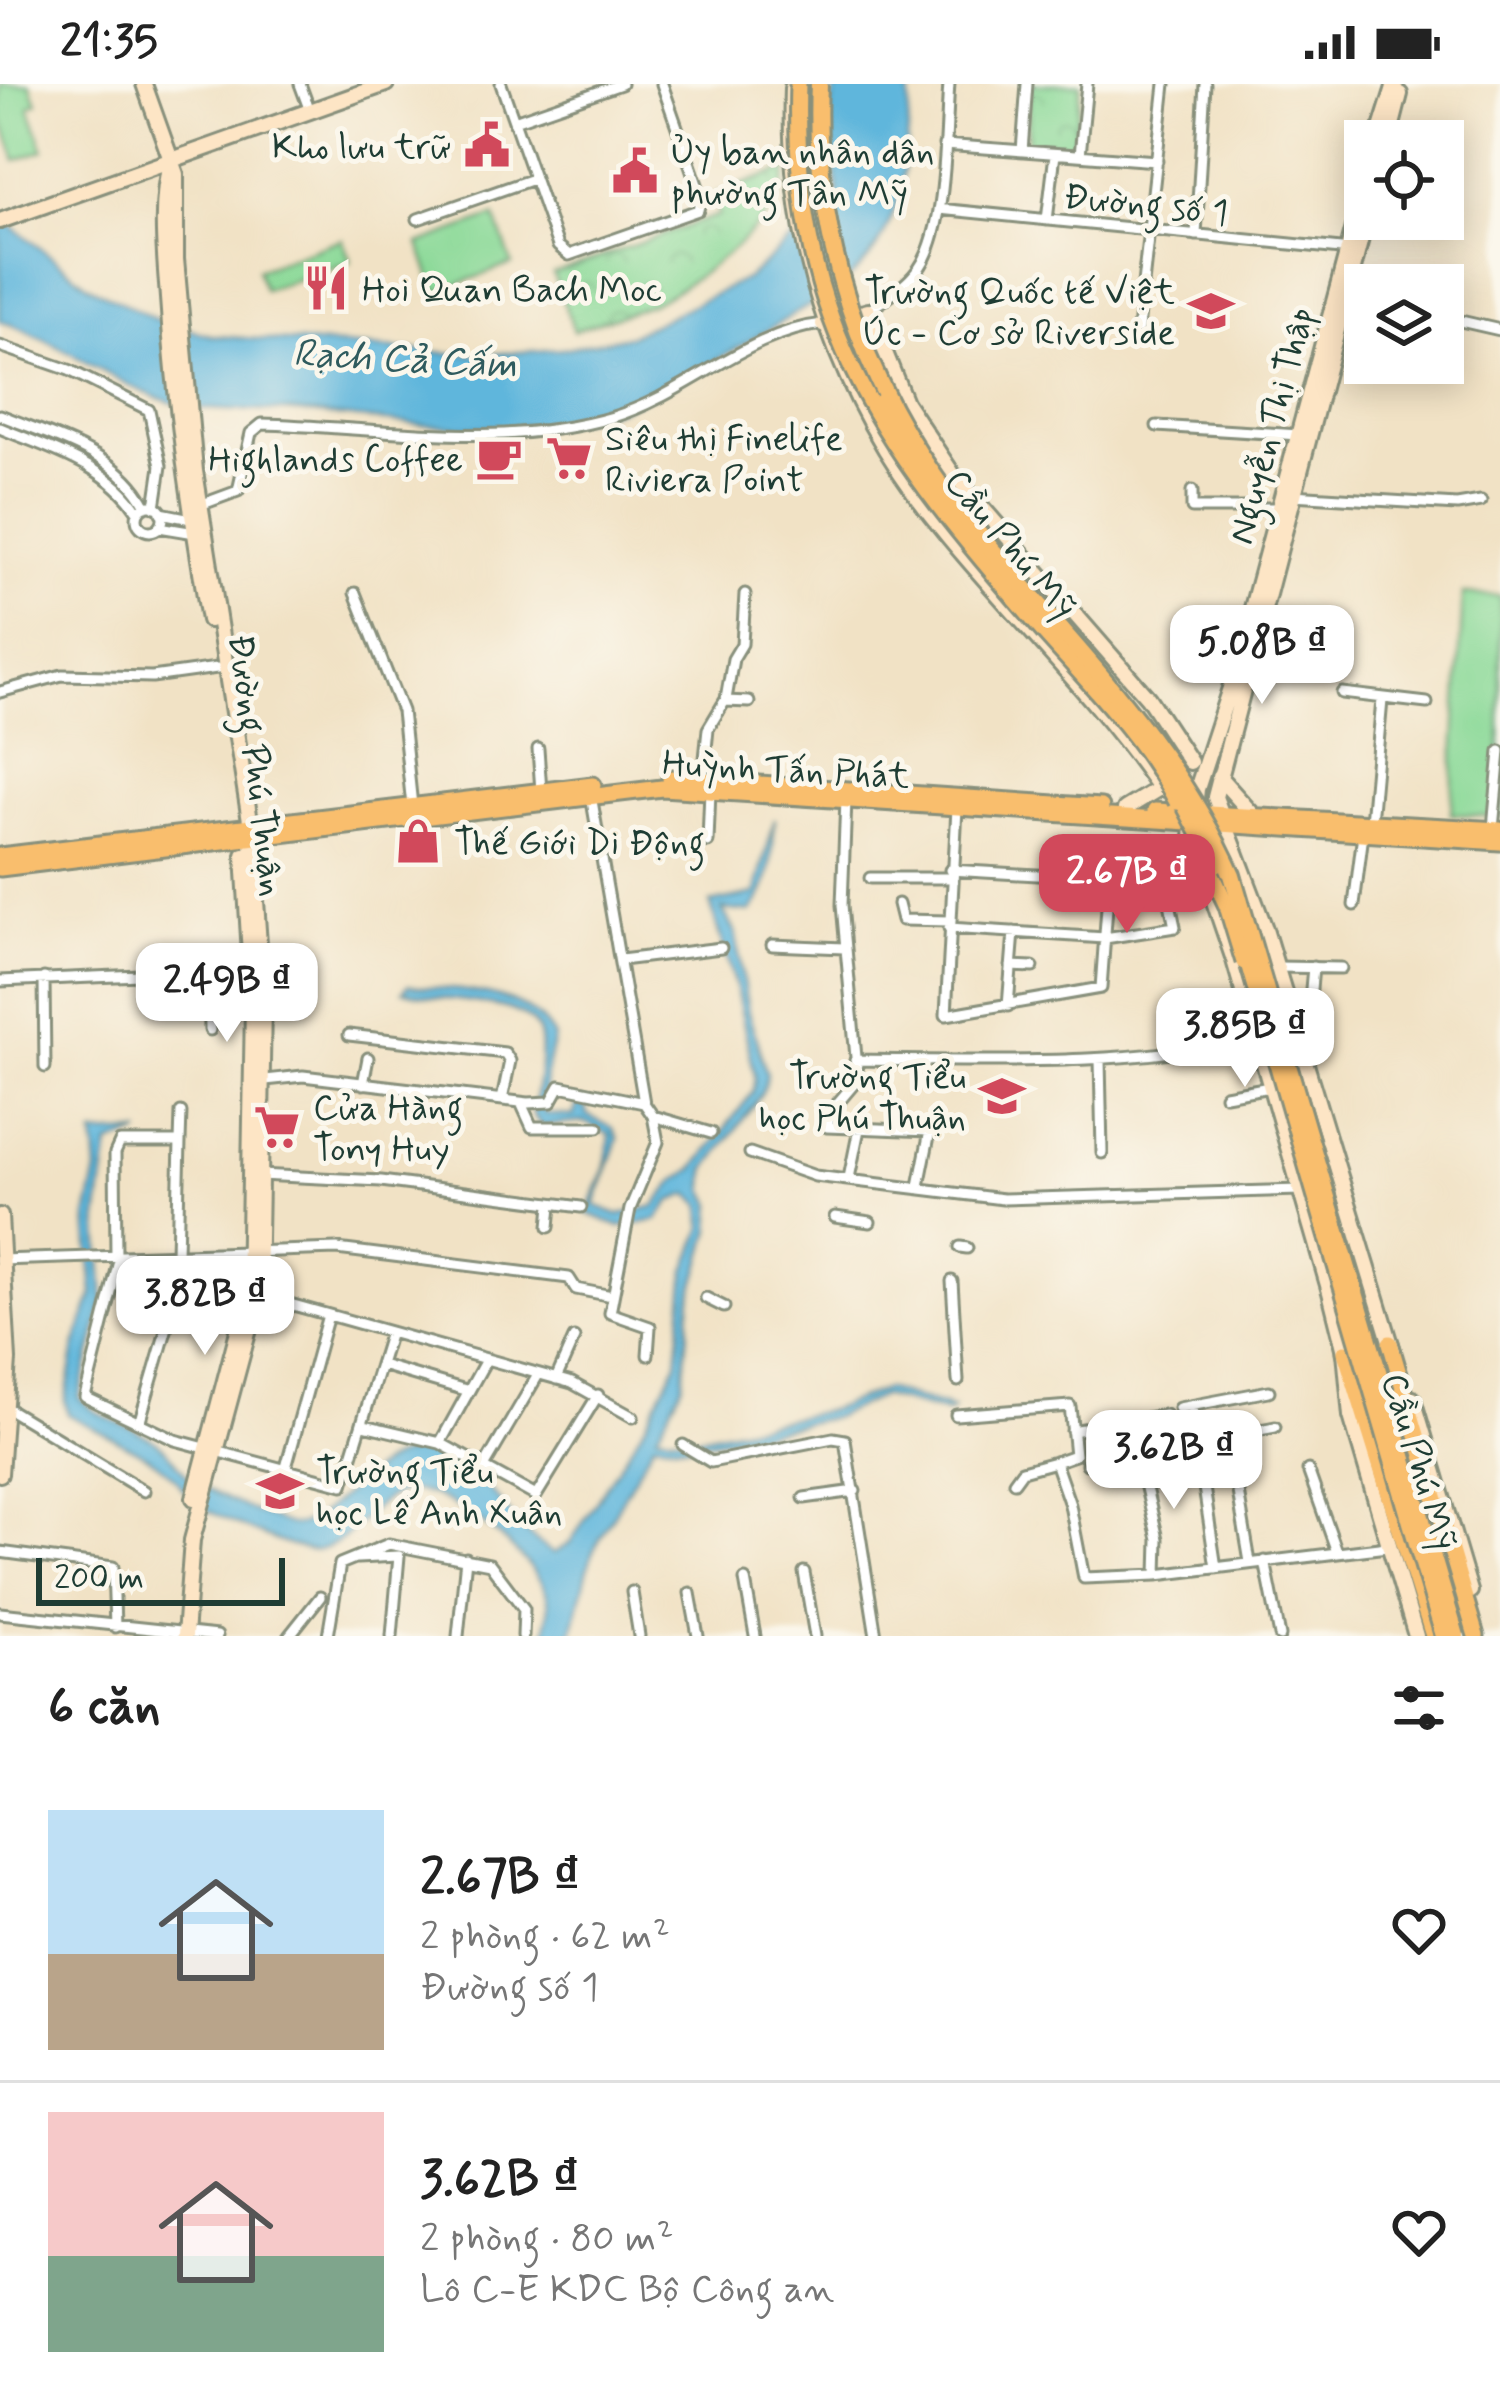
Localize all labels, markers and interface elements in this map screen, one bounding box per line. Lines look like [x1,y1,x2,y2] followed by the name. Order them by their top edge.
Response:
[60,13,158,72] text: 21:35
[462,120,512,170] public building icon: Kho lưu trữ
[1344,120,1464,384] map controls
[1344,120,1464,240] button: locate
[272,125,451,172] place label: Kho lưu trữ
[671,130,934,221] place label: Ủy ban nhân dân phường Tân Mỹ
[610,146,660,196] public building icon: Ủy ban nhân dân phường Tân Mỹ
[1061,174,1230,241] street label: Đường số 1
[301,263,351,313] restaurant icon: Hoi Quan Bach Moc
[1344,264,1464,384] button: layers
[362,268,662,315] place label: Hoi Quan Bach Moc
[860,270,1175,358] place label: Trường Quốc tế Việt Úc - Cơ sở Riverside
[1186,286,1236,336] school or university icon: Trường Quốc tế Việt Úc - Cơ sở Riverside
[1219,302,1331,551] street label: Nguyễn Thị Thập
[292,329,518,392] water label: Rạch Cả Cấm
[605,417,843,505] place label: Siêu thị Finelife Riviera Point
[474,433,524,483] cafe icon: Highlands Coffee
[544,433,594,483] supermarket icon: Siêu thị Finelife Riviera Point
[208,438,463,488] place label: Highlands Coffee
[933,460,1086,630] street label: Cầu Phú Mỹ
[1151,605,1373,707] pin: 5.08B ₫
[1197,618,1327,669] text: 5.08B ₫
[212,632,294,900] street label: Đường Phú Thuận
[661,742,911,801] street label: Huỳnh Tấn Phát
[393,816,443,866] shop icon: Thế Giới Di Động
[454,821,705,871] place label: Thế Giới Di Động
[1016,834,1238,936] pin: 2.67B ₫
[1066,847,1188,898] text: 2.67B ₫
[116,943,338,1045] pin: 2.49B ₫
[163,956,291,1007] text: 2.49B ₫
[1134,988,1356,1090] pin: 3.85B ₫
[1183,1001,1307,1052] text: 3.85B ₫
[759,1055,966,1143] place label: Trường Tiểu học Phú Thuận
[977,1071,1027,1121] school or university icon: Trường Tiểu học Phú Thuận
[313,1086,463,1174] place label: Cửa Hàng Tony Huy
[252,1102,302,1152] supermarket icon: Cửa Hàng Tony Huy
[94,1256,316,1358] pin: 3.82B ₫
[143,1269,267,1320] text: 3.82B ₫
[1368,1368,1467,1556] street label: Cầu Phú Mỹ
[1063,1410,1285,1512] pin: 3.62B ₫
[1113,1423,1235,1474] text: 3.62B ₫
[316,1450,562,1538] place label: Trường Tiểu học Lê Anh Xuân
[255,1466,305,1516] school or university icon: Trường Tiểu học Lê Anh Xuân
[36,1552,285,1605] scale bar
[54,1557,144,1601] text: 200 m
[48,1675,161,1741] text: 6 căn
[1386,1675,1452,1741] icon: filters
[420,1846,580,1912] text: 2.67B ₫
[144,1858,288,2002] icon: home
[1386,1897,1452,1963] icon: heart
[420,1912,670,1963] text: 2 phòng · 62 m²
[420,1963,599,2014] text: Đường số 1
[420,2148,579,2214] text: 3.62B ₫
[144,2160,288,2304] icon: home
[1386,2199,1452,2265] icon: heart
[420,2214,673,2265] text: 2 phòng · 80 m²
[420,2265,834,2316] text: Lô C-E KDC Bộ Công an

